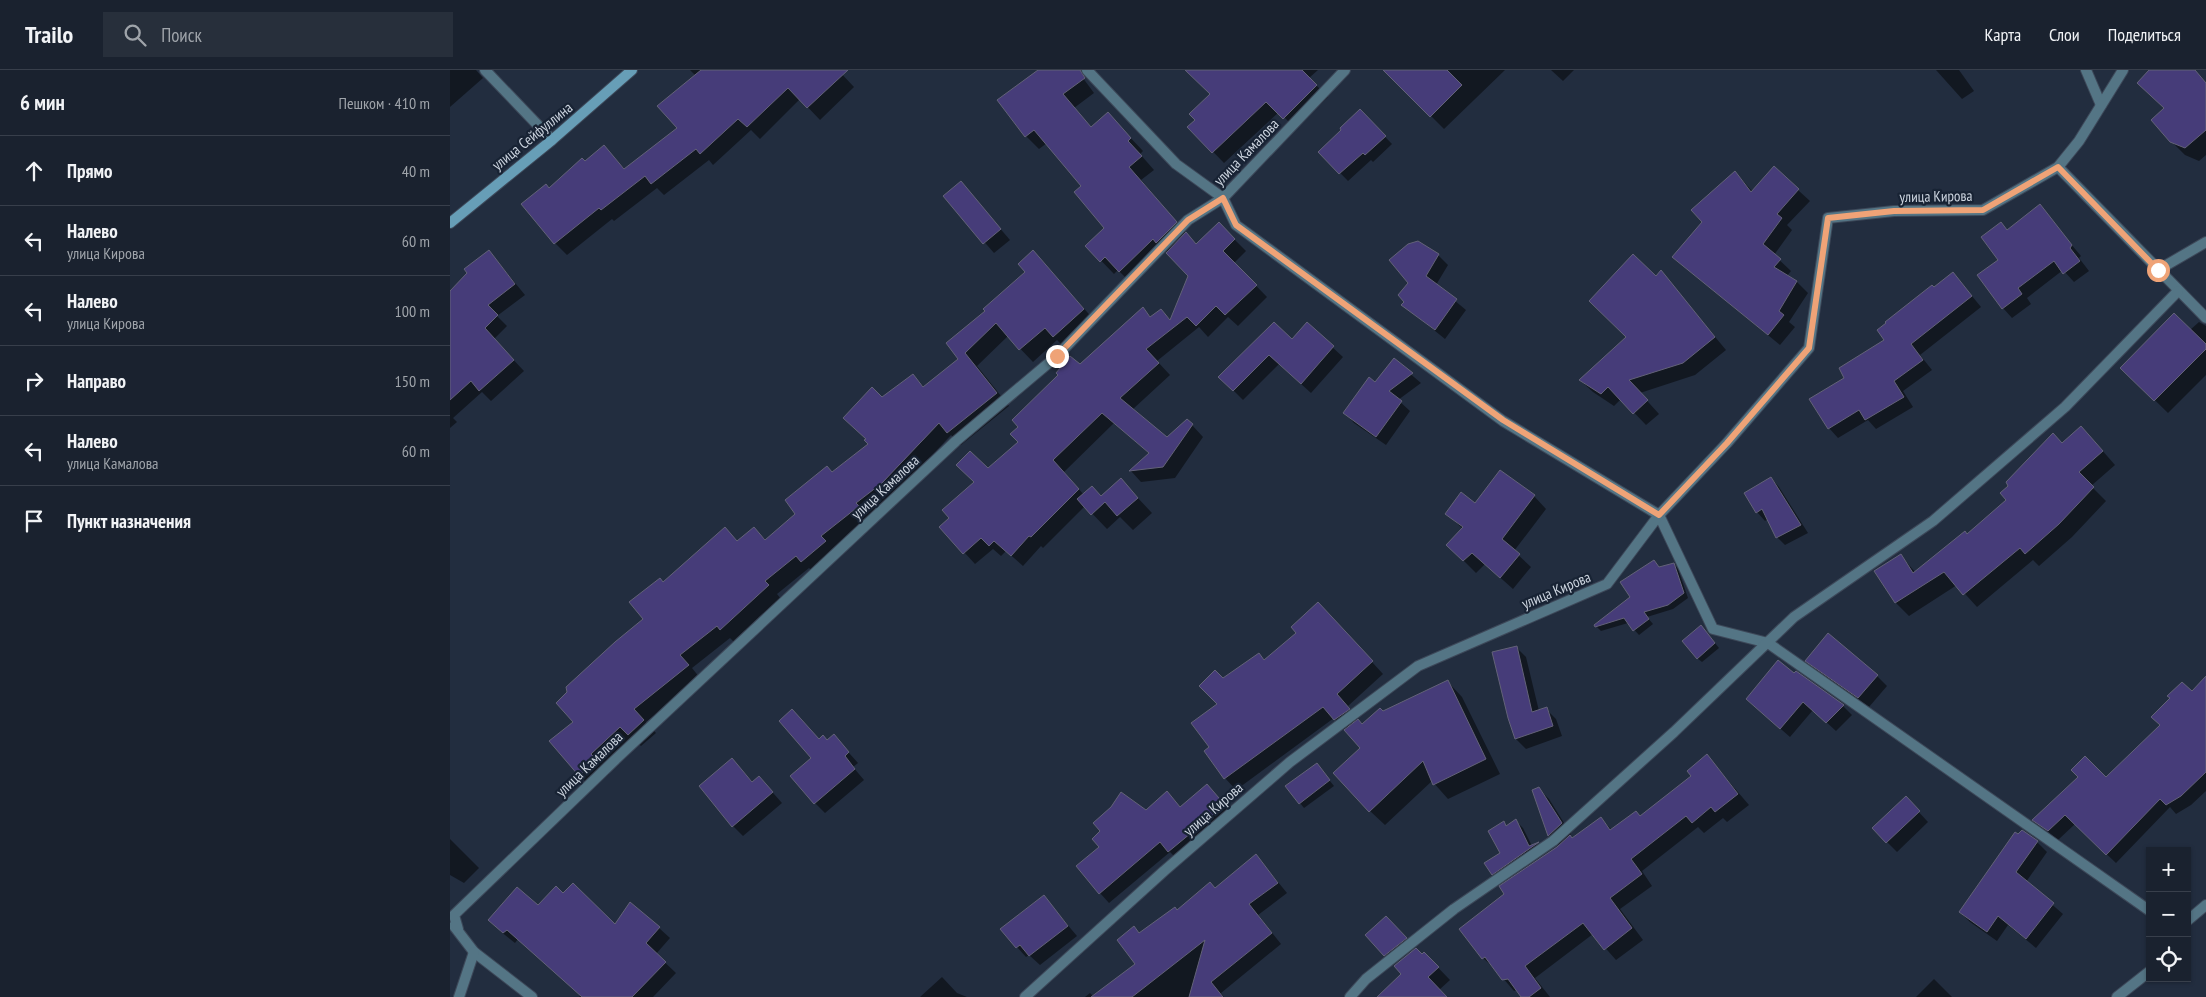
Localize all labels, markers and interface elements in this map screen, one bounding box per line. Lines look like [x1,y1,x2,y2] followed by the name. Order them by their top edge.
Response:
[103,12,453,57] search box
[25,19,73,50] text: Trailo
[121,21,149,49] icon: search
[161,23,202,47] text: Поиск
[1984,23,2021,46] text: Карта
[2049,23,2080,46] text: Слои
[2108,23,2181,46] text: Поделиться
[20,89,65,116] text: 6 мин
[339,93,430,113] text: Пешком · 410 m
[488,98,576,174] street label: улица Сейфуллина
[1209,115,1283,189] street label: улица Камалова
[20,157,48,185] icon: ahead
[67,159,112,183] text: Прямо
[402,161,430,181] text: 40 m
[1899,186,1973,206] street label: улица Кирова
[67,219,118,243] text: Налево
[20,227,48,255] icon: left
[402,231,430,251] text: 60 m
[67,243,145,263] text: улица Кирова
[2147,259,2170,282] route start
[67,289,118,313] text: Налево
[20,297,48,325] icon: left
[395,301,430,321] text: 100 m
[67,313,145,333] text: улица Кирова
[1046,345,1069,368] route end
[20,367,48,395] icon: right
[67,369,126,393] text: Направо
[395,371,430,391] text: 150 m
[67,429,118,453] text: Налево
[20,437,48,465] icon: left
[402,441,430,461] text: 60 m
[847,451,923,523] street label: улица Камалова
[67,453,159,473] text: улица Камалова
[20,507,48,535] icon: arrive
[67,509,191,533] text: Пункт назначения
[1519,567,1593,613] street label: улица Кирова
[552,727,626,801] street label: улица Камалова
[1179,778,1247,840] street label: улица Кирова
[2146,847,2191,982] map controls
[2146,847,2191,892] button: +
[2146,892,2191,937] button: −
[2146,937,2191,982] button: locate

